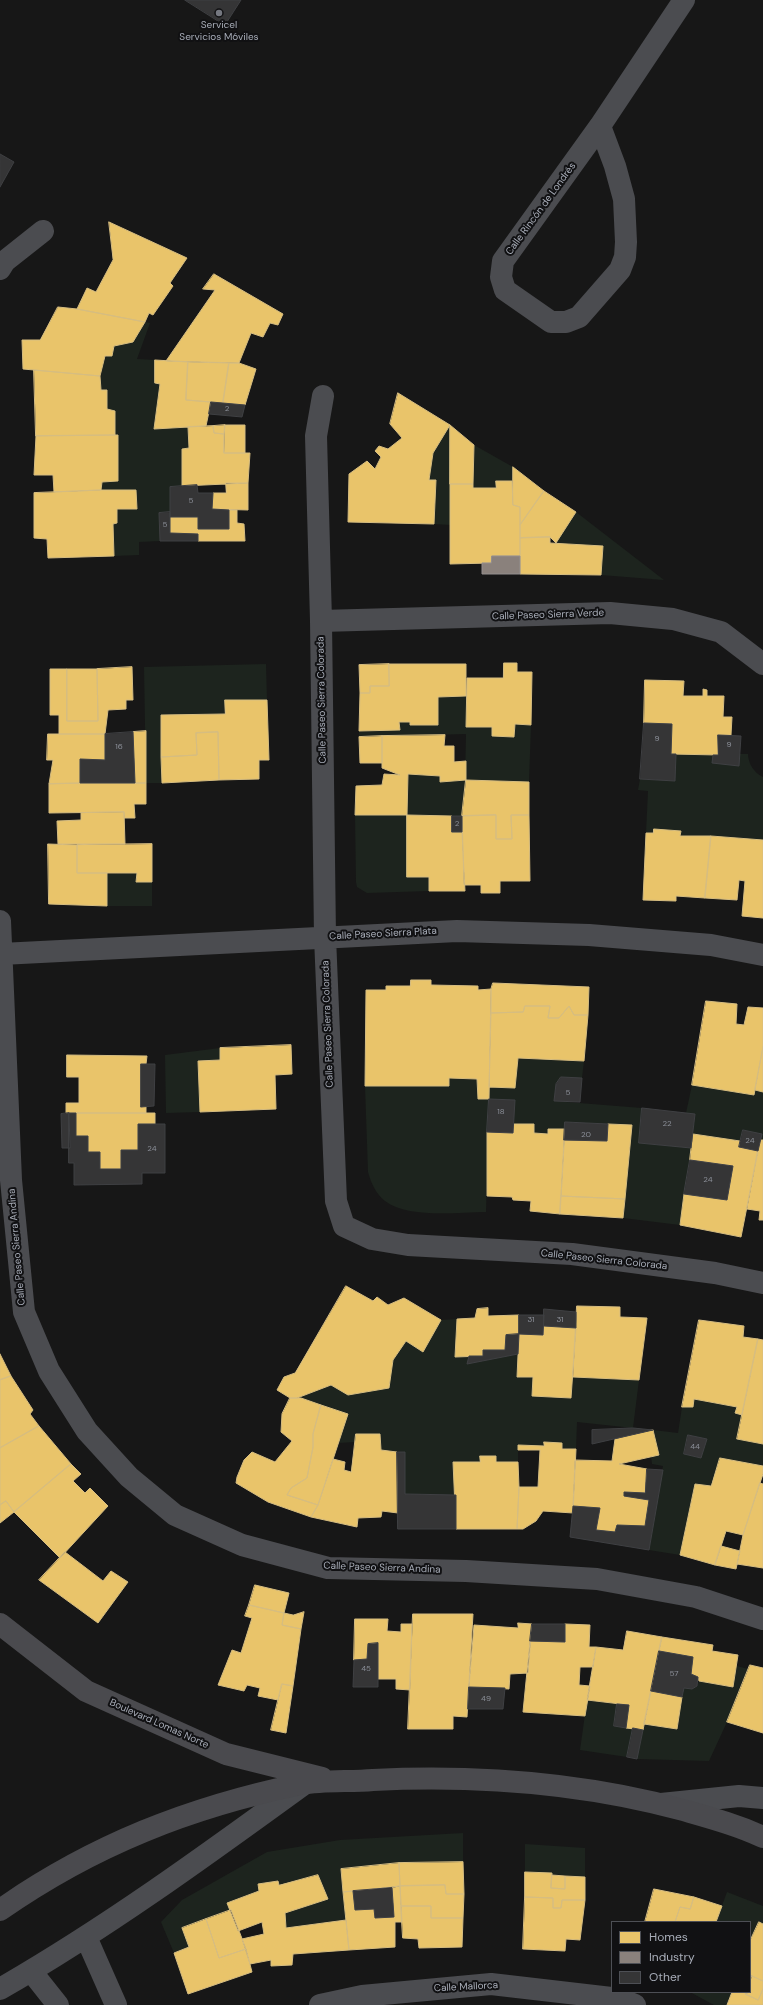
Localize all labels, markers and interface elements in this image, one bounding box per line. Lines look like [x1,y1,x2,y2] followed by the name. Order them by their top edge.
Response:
[214,8,224,18] marker: Servicel Servicios Móviles
[179,19,259,42] place label: Servicel Servicios Móviles
[503,160,579,258] street label: Calle Rincón de Londrés
[225,404,229,414] house number: 2
[189,496,193,506] house number: 5
[163,520,167,530] house number: 5
[492,607,604,623] street label: Calle Paseo Sierra Verde
[315,636,329,764] street label: Calle Paseo Sierra Colorada
[654,734,660,744] house number: 9
[726,740,732,750] house number: 9
[115,742,123,752] house number: 16
[455,819,459,829] house number: 2
[329,925,437,943] street label: Calle Paseo Sierra Plata
[320,960,336,1088] street label: Calle Paseo Sierra Colorada
[566,1088,570,1098] house number: 5
[497,1107,505,1117] house number: 18
[662,1119,672,1129] house number: 22
[581,1130,591,1140] house number: 20
[745,1136,755,1146] house number: 24
[147,1144,157,1154] house number: 24
[703,1175,713,1185] house number: 24
[6,1188,28,1306] street label: Calle Paseo Sierra Andina
[540,1247,668,1273] street label: Calle Paseo Sierra Colorada
[527,1315,535,1325] house number: 31
[556,1315,564,1325] house number: 31
[690,1442,700,1452] house number: 44
[323,1560,441,1576] street label: Calle Paseo Sierra Andina
[361,1664,371,1674] house number: 45
[669,1669,679,1679] house number: 57
[481,1694,491,1704] house number: 49
[108,1697,210,1751] street label: Boulevard Lomas Norte
[611,1921,751,1993] legend
[649,1929,688,1945] text: Homes
[649,1949,695,1965] text: Industry
[649,1969,681,1985] text: Other
[434,1979,498,1995] street label: Calle Mallorca

